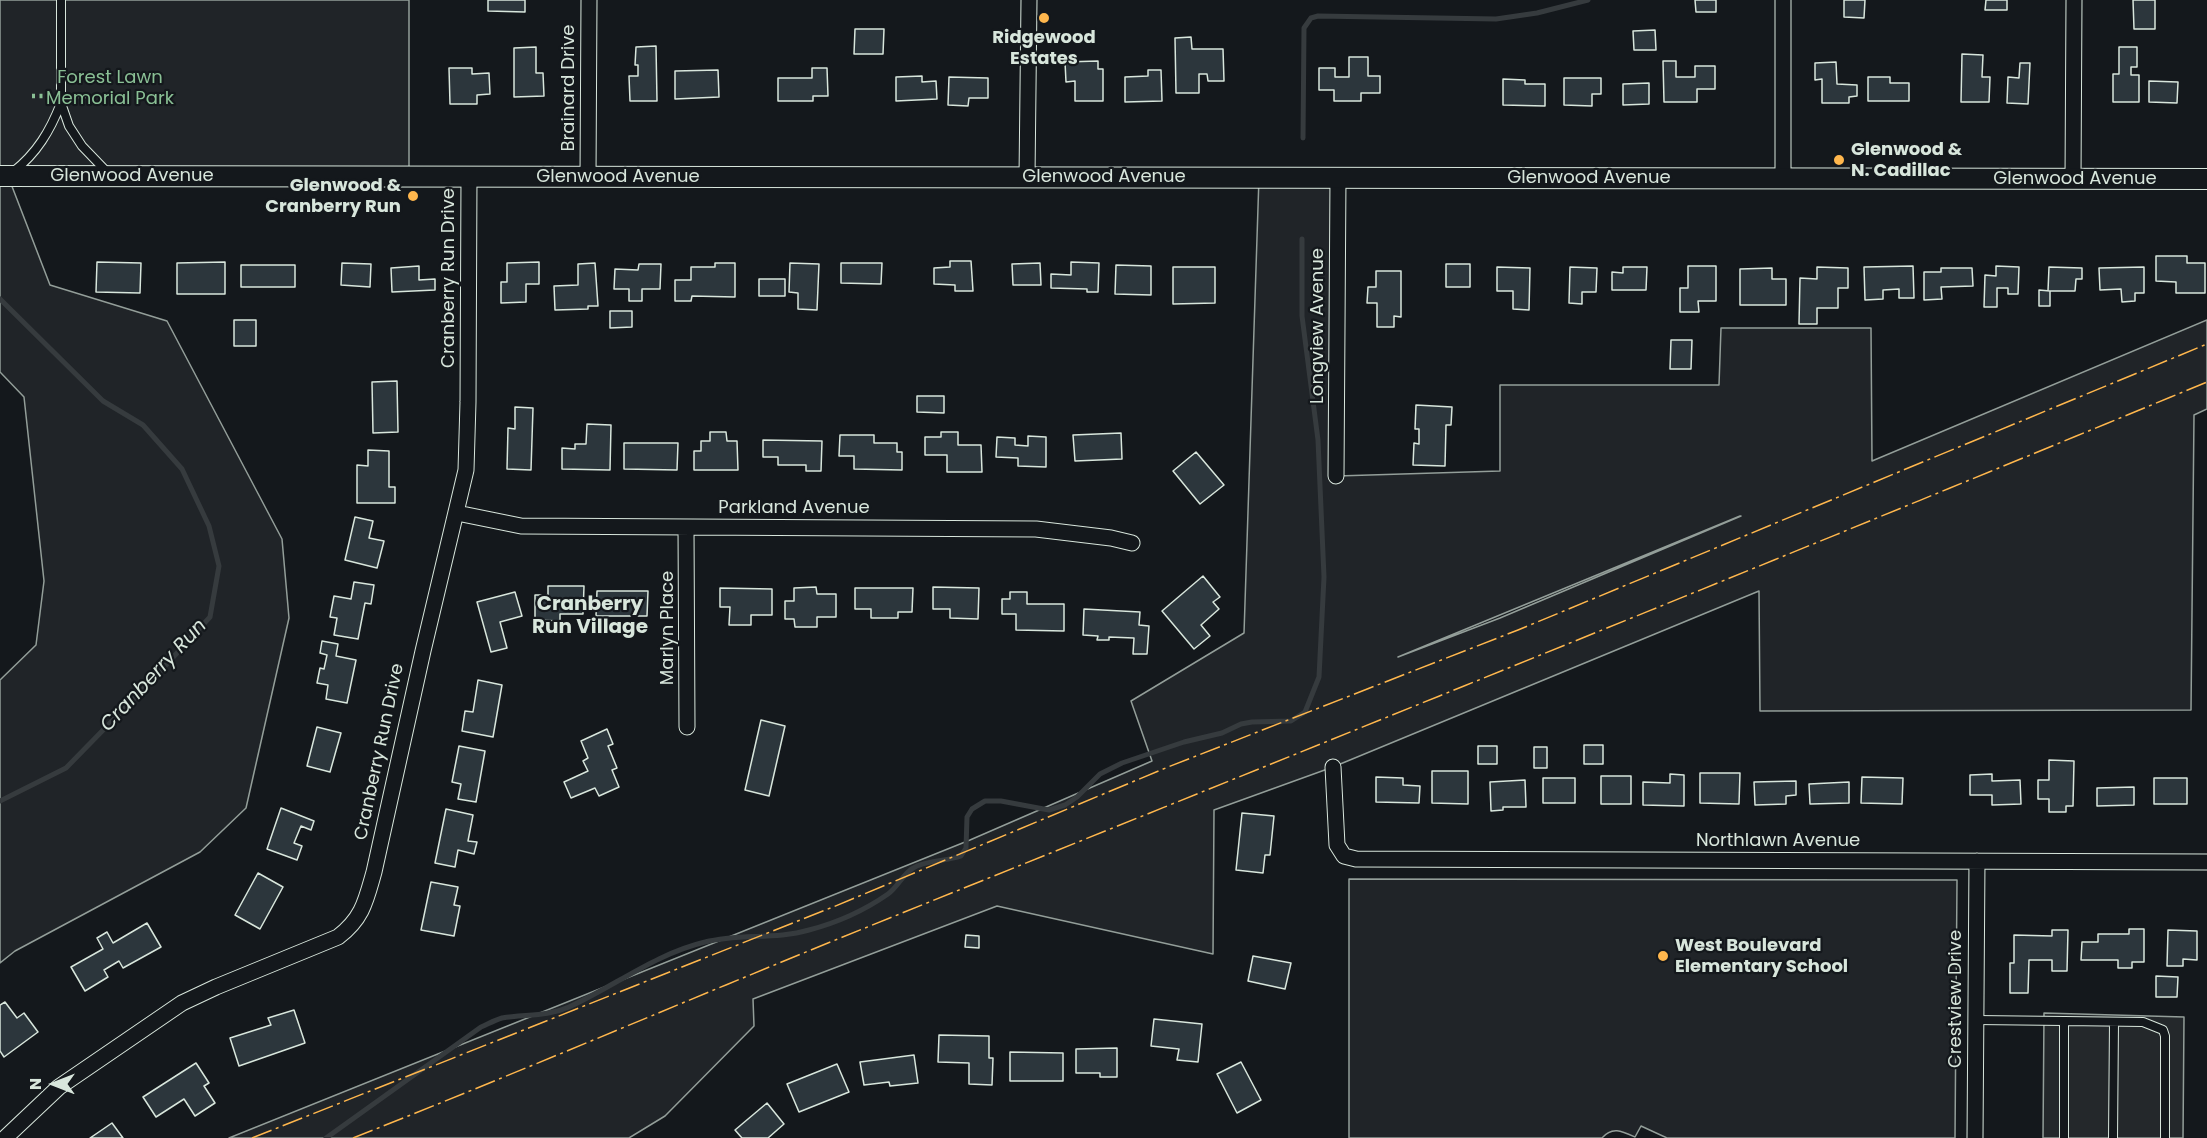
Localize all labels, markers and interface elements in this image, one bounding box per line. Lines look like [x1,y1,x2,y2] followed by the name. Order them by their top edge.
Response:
[1037,11,1051,25] marker: Ridgewood Estates
[558,25,580,151] street label: Brainard Drive
[992,27,1096,70] place label: Ridgewood Estates
[46,67,174,110] park label: Forest Lawn Memorial Park
[1851,139,1962,182] place label: Glenwood & N. Cadillac
[1832,153,1846,167] marker: Glenwood & N. Cadillac
[50,165,214,187] street label: Glenwood Avenue
[536,166,700,188] street label: Glenwood Avenue
[1022,166,1186,188] street label: Glenwood Avenue
[1507,167,1671,189] street label: Glenwood Avenue
[1993,168,2157,190] street label: Glenwood Avenue
[265,175,401,218] place label: Glenwood & Cranberry Run
[438,188,460,368] street label: Cranberry Run Drive
[406,189,420,203] marker: Glenwood & Cranberry Run
[1307,248,1329,404] street label: Longview Avenue
[718,497,870,519] street label: Parkland Avenue
[657,571,679,685] street label: Marlyn Place
[532,593,648,640] district label: Cranberry Run Village
[96,615,212,737] water label: Cranberry Run
[351,662,409,842] street label: Cranberry Run Drive
[1696,830,1860,852] street label: Northlawn Avenue
[1945,930,1967,1068] street label: Crestview Drive
[1675,935,1848,978] place label: West Boulevard Elementary School
[1656,949,1670,963] marker: West Boulevard Elementary School
[24,1054,84,1114] north arrow
[24,1078,47,1090] text: N

